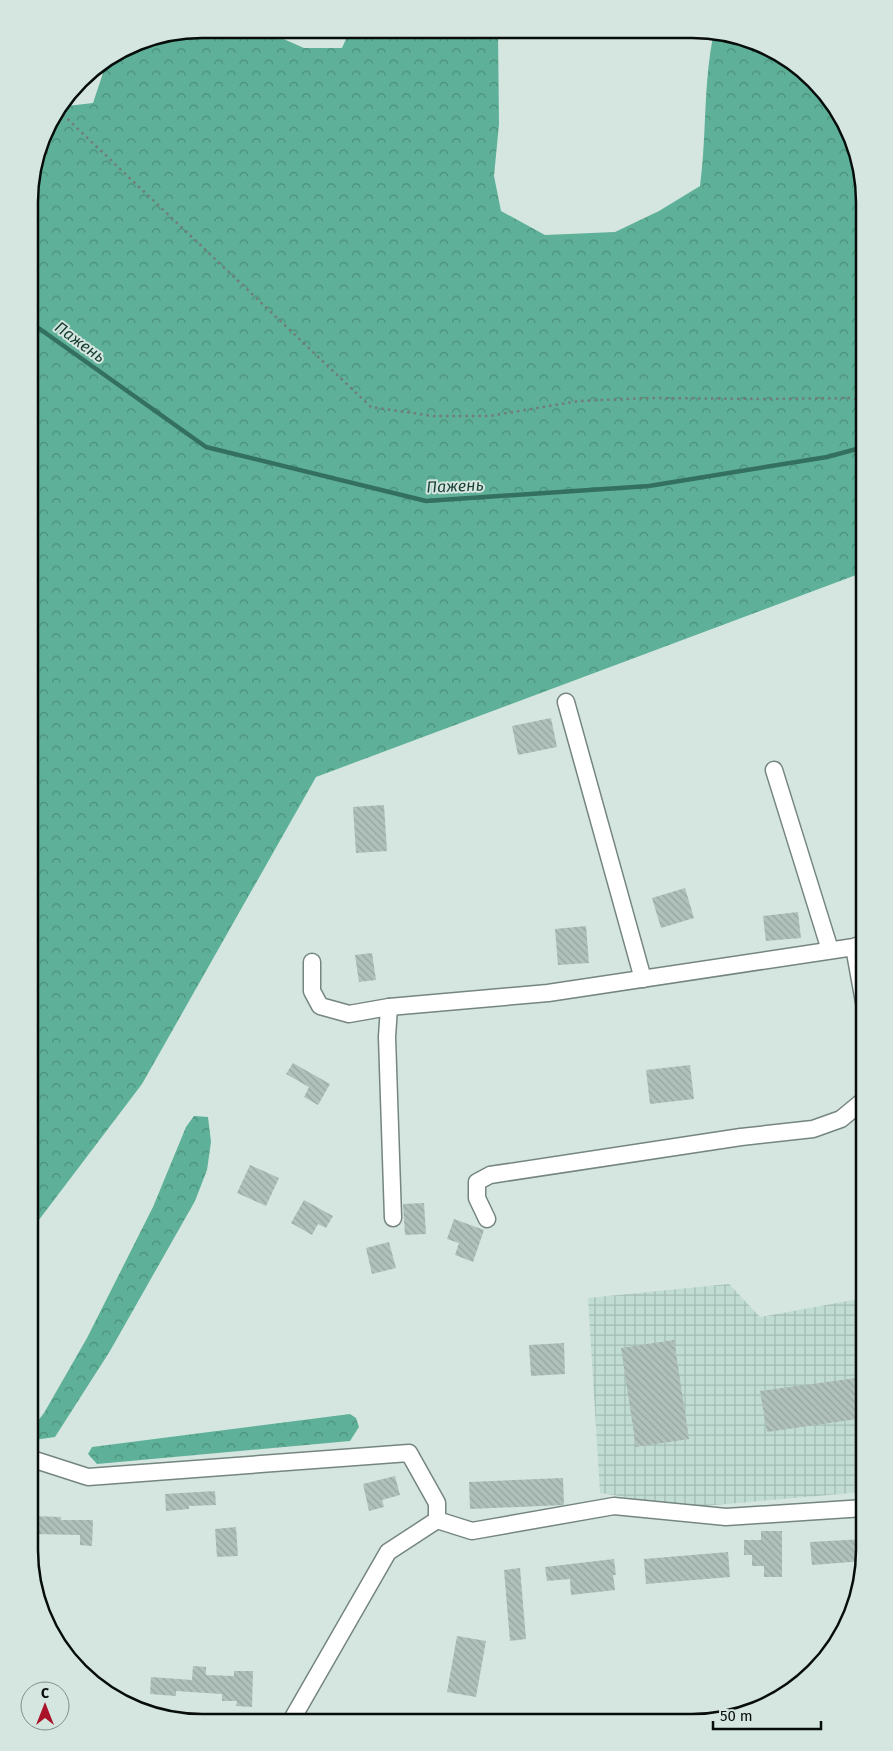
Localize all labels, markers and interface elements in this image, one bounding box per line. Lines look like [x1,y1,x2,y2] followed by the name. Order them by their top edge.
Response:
[51,317,109,367] water label: Пажень
[426,476,484,496] water label: Пажень
[20,1681,70,1731] north arrow
[41,1685,49,1702] text: С
[713,1698,820,1730] scale bar
[720,1707,753,1725] text: 50 m

